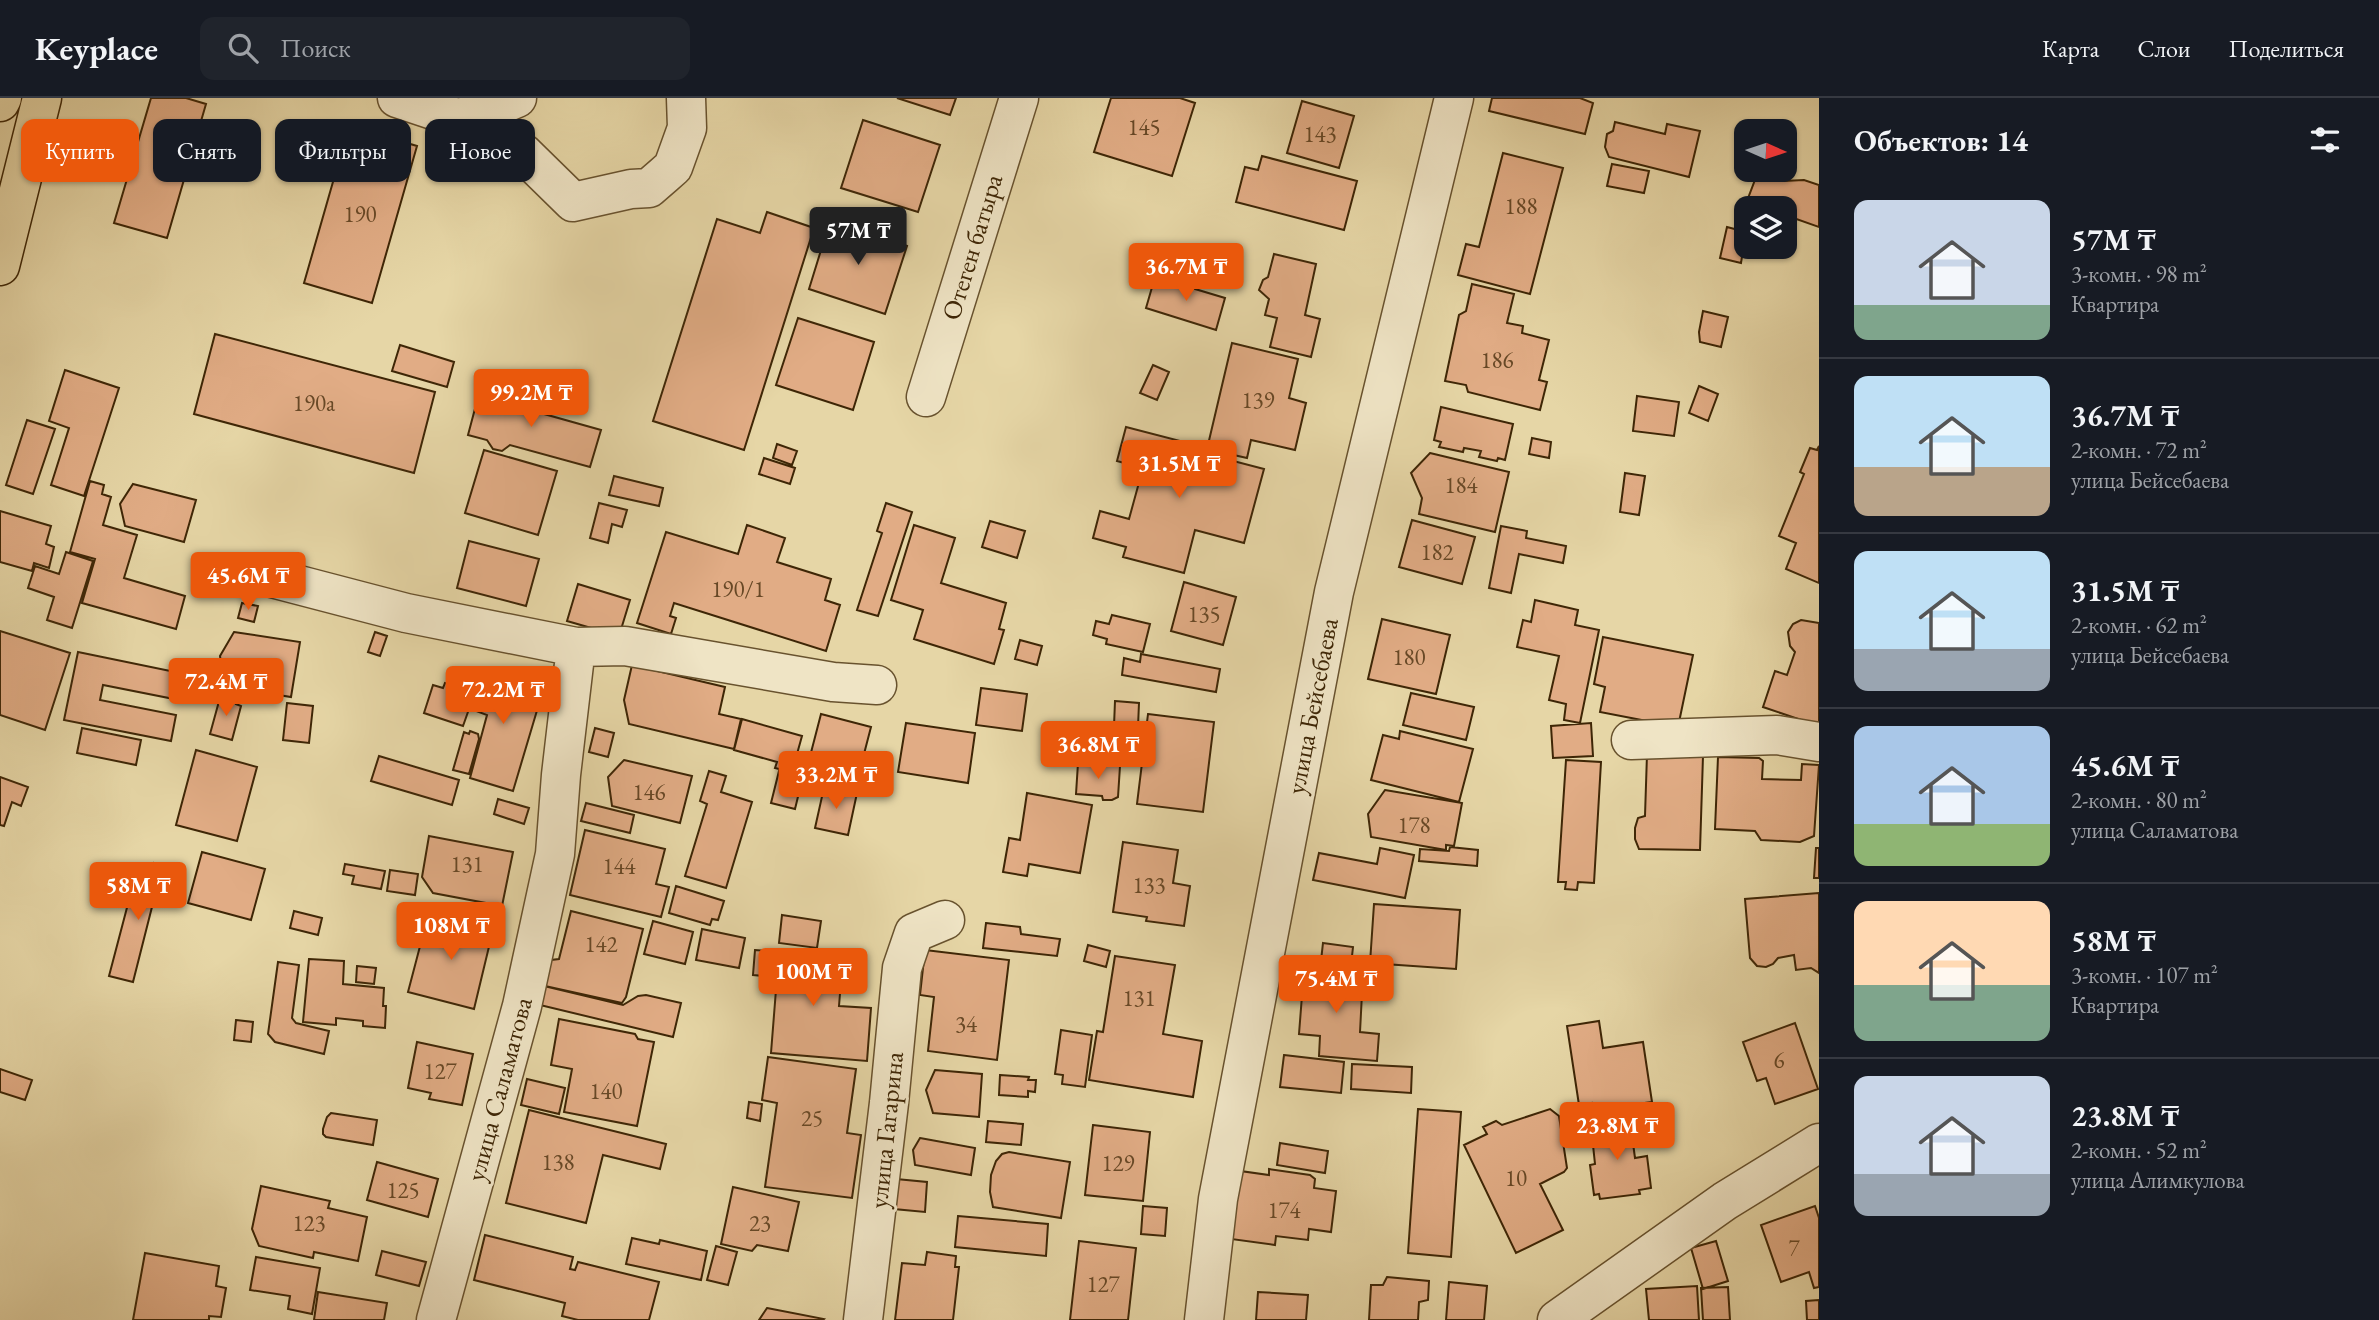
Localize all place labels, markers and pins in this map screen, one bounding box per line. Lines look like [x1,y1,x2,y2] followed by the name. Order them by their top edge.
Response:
[809,208,907,267] pin: 57M ₸
[1121,244,1251,303] pin: 36.7M ₸
[466,370,596,429] pin: 99.2M ₸
[1114,440,1244,500] pin: 31.5M ₸
[183,552,313,612] pin: 45.6M ₸
[161,658,291,718] pin: 72.4M ₸
[438,666,568,726] pin: 72.2M ₸
[1033,722,1163,781] pin: 36.8M ₸
[771,752,901,811] pin: 33.2M ₸
[89,862,187,922] pin: 58M ₸
[394,902,508,962] pin: 108M ₸
[756,948,870,1008] pin: 100M ₸
[1271,956,1401,1015] pin: 75.4M ₸
[1552,1102,1682,1162] pin: 23.8M ₸

